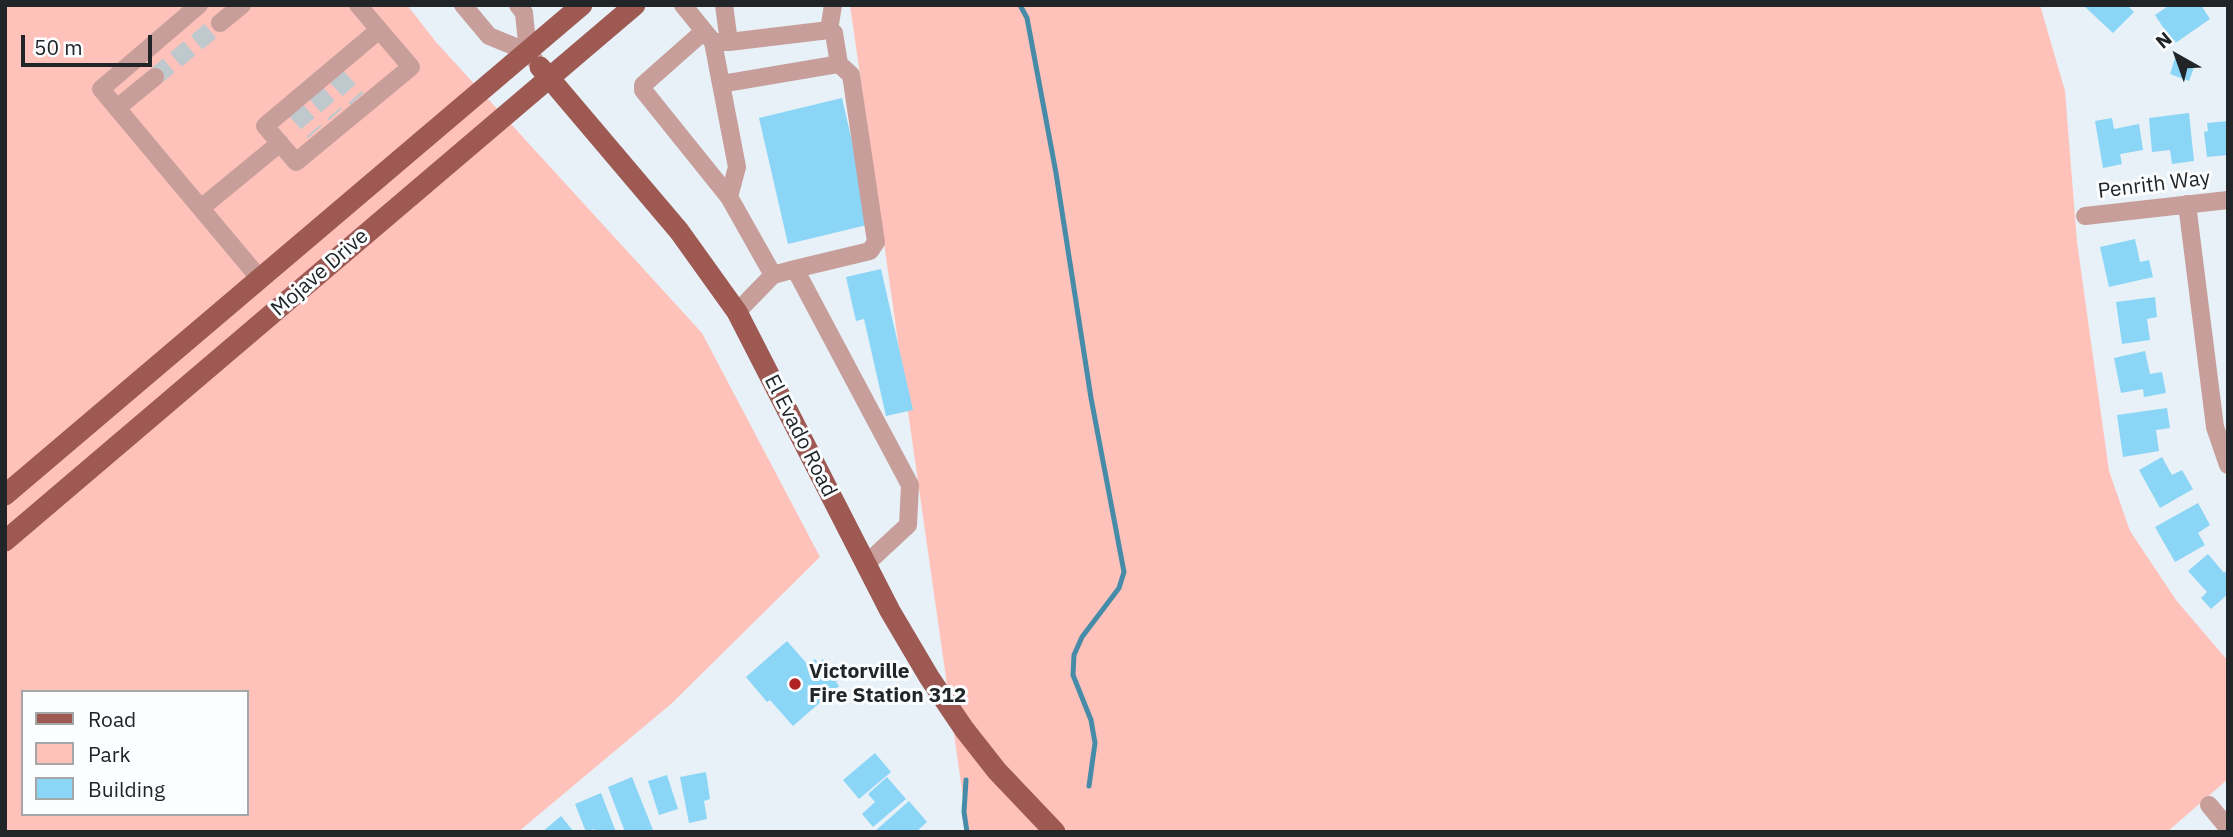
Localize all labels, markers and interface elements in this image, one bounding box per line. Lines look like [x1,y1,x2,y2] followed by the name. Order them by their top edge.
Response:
[24,21,156,65] scale bar
[2142,21,2212,91] north arrow
[2151,26,2176,54] text: N
[34,33,83,61] text: 50 m
[2096,166,2212,204] street label: Penrith Way
[266,224,374,322] street label: Mojave Drive
[758,371,842,501] street label: El Evado Road
[809,659,966,709] place label: Victorville Fire Station 312
[787,676,803,692] marker: Victorville Fire Station 312
[21,690,248,816] legend
[88,705,136,733] text: Road
[88,740,131,768] text: Park
[88,775,165,803] text: Building

